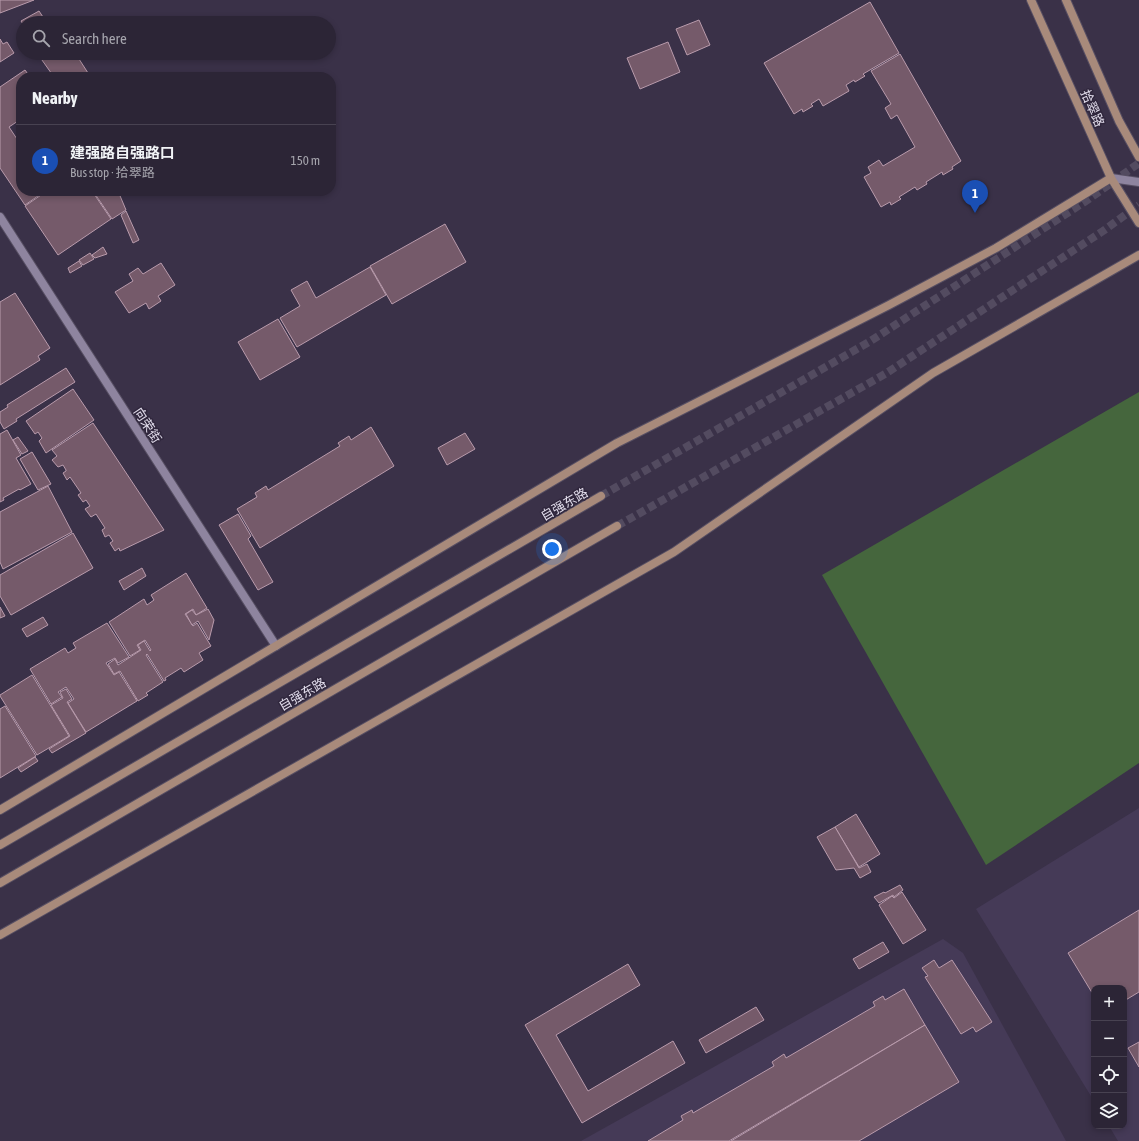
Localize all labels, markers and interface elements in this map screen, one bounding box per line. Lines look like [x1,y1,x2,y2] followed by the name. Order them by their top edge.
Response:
[16,16,336,60] search box
[30,27,52,49] icon: search
[62,30,127,47] text: Search here
[1078,87,1107,129] street label: 拾翠路
[32,88,78,108] text: Nearby
[70,144,175,161] text: 建强路自强路口
[42,153,48,168] text: 1
[291,153,320,168] text: 150 m
[70,165,155,180] text: Bus stop · 拾翠路
[962,180,988,213] pin: 1
[131,405,164,446] street label: 向荣街
[538,485,591,524] street label: 自强东路
[542,539,562,559] your location
[276,675,329,714] street label: 自强东路
[1091,985,1127,1129] map controls
[1091,985,1127,1021] button: +
[1091,1021,1127,1057] button: −
[1091,1057,1127,1093] button: locate
[1091,1093,1127,1129] button: layers

